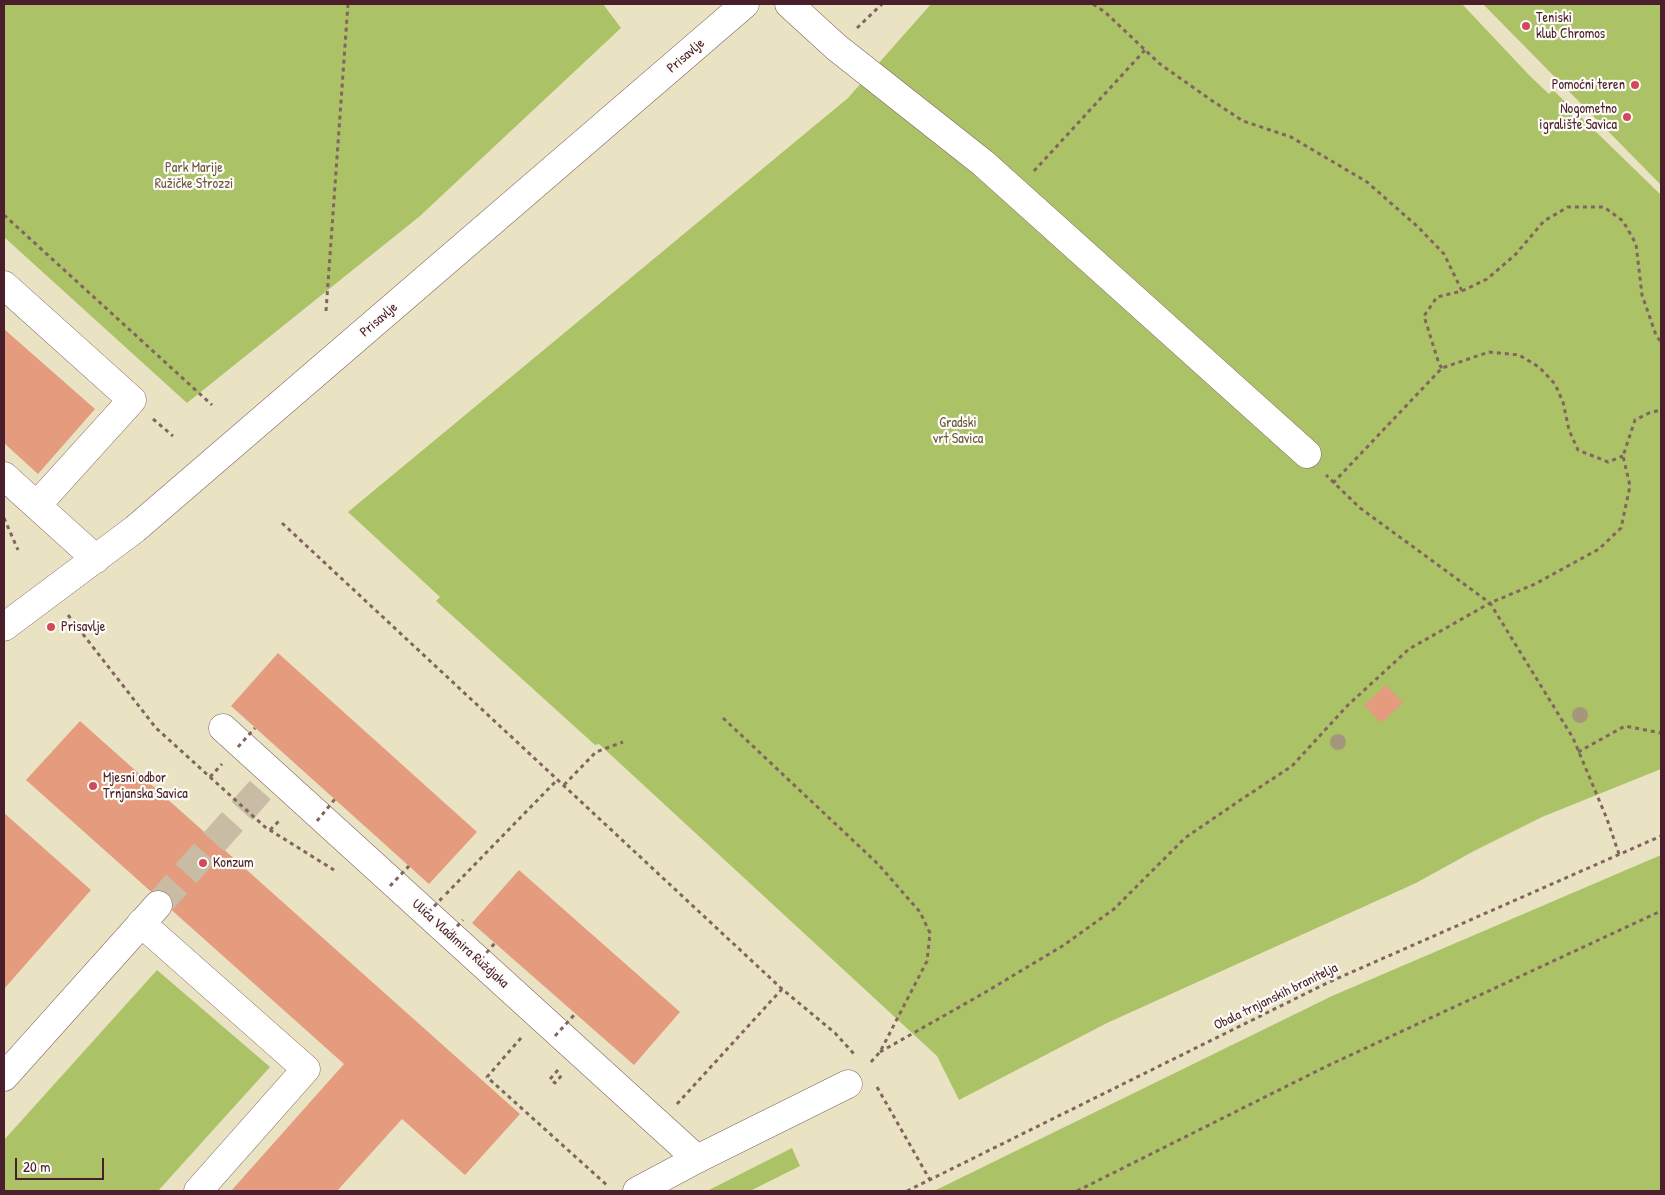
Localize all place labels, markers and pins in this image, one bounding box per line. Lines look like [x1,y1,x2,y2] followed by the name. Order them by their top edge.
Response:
[1536,10,1605,42] place label: Teniski klub Chromos
[1520,20,1532,32] marker: Teniski klub Chromos
[1552,77,1625,93] place label: Pomoćni teren
[1629,79,1641,91] marker: Pomoćni teren
[1539,101,1617,134] place label: Nogometno igralište Savica
[1621,111,1633,123] marker: Nogometno igralište Savica
[61,619,105,635] place label: Prisavlje
[45,621,57,633] marker: Prisavlje
[103,770,188,802] place label: Mjesni odbor Trnjanska Savica
[87,780,99,792] marker: Mjesni odbor Trnjanska Savica
[213,855,253,871] place label: Konzum
[197,857,209,869] marker: Konzum

